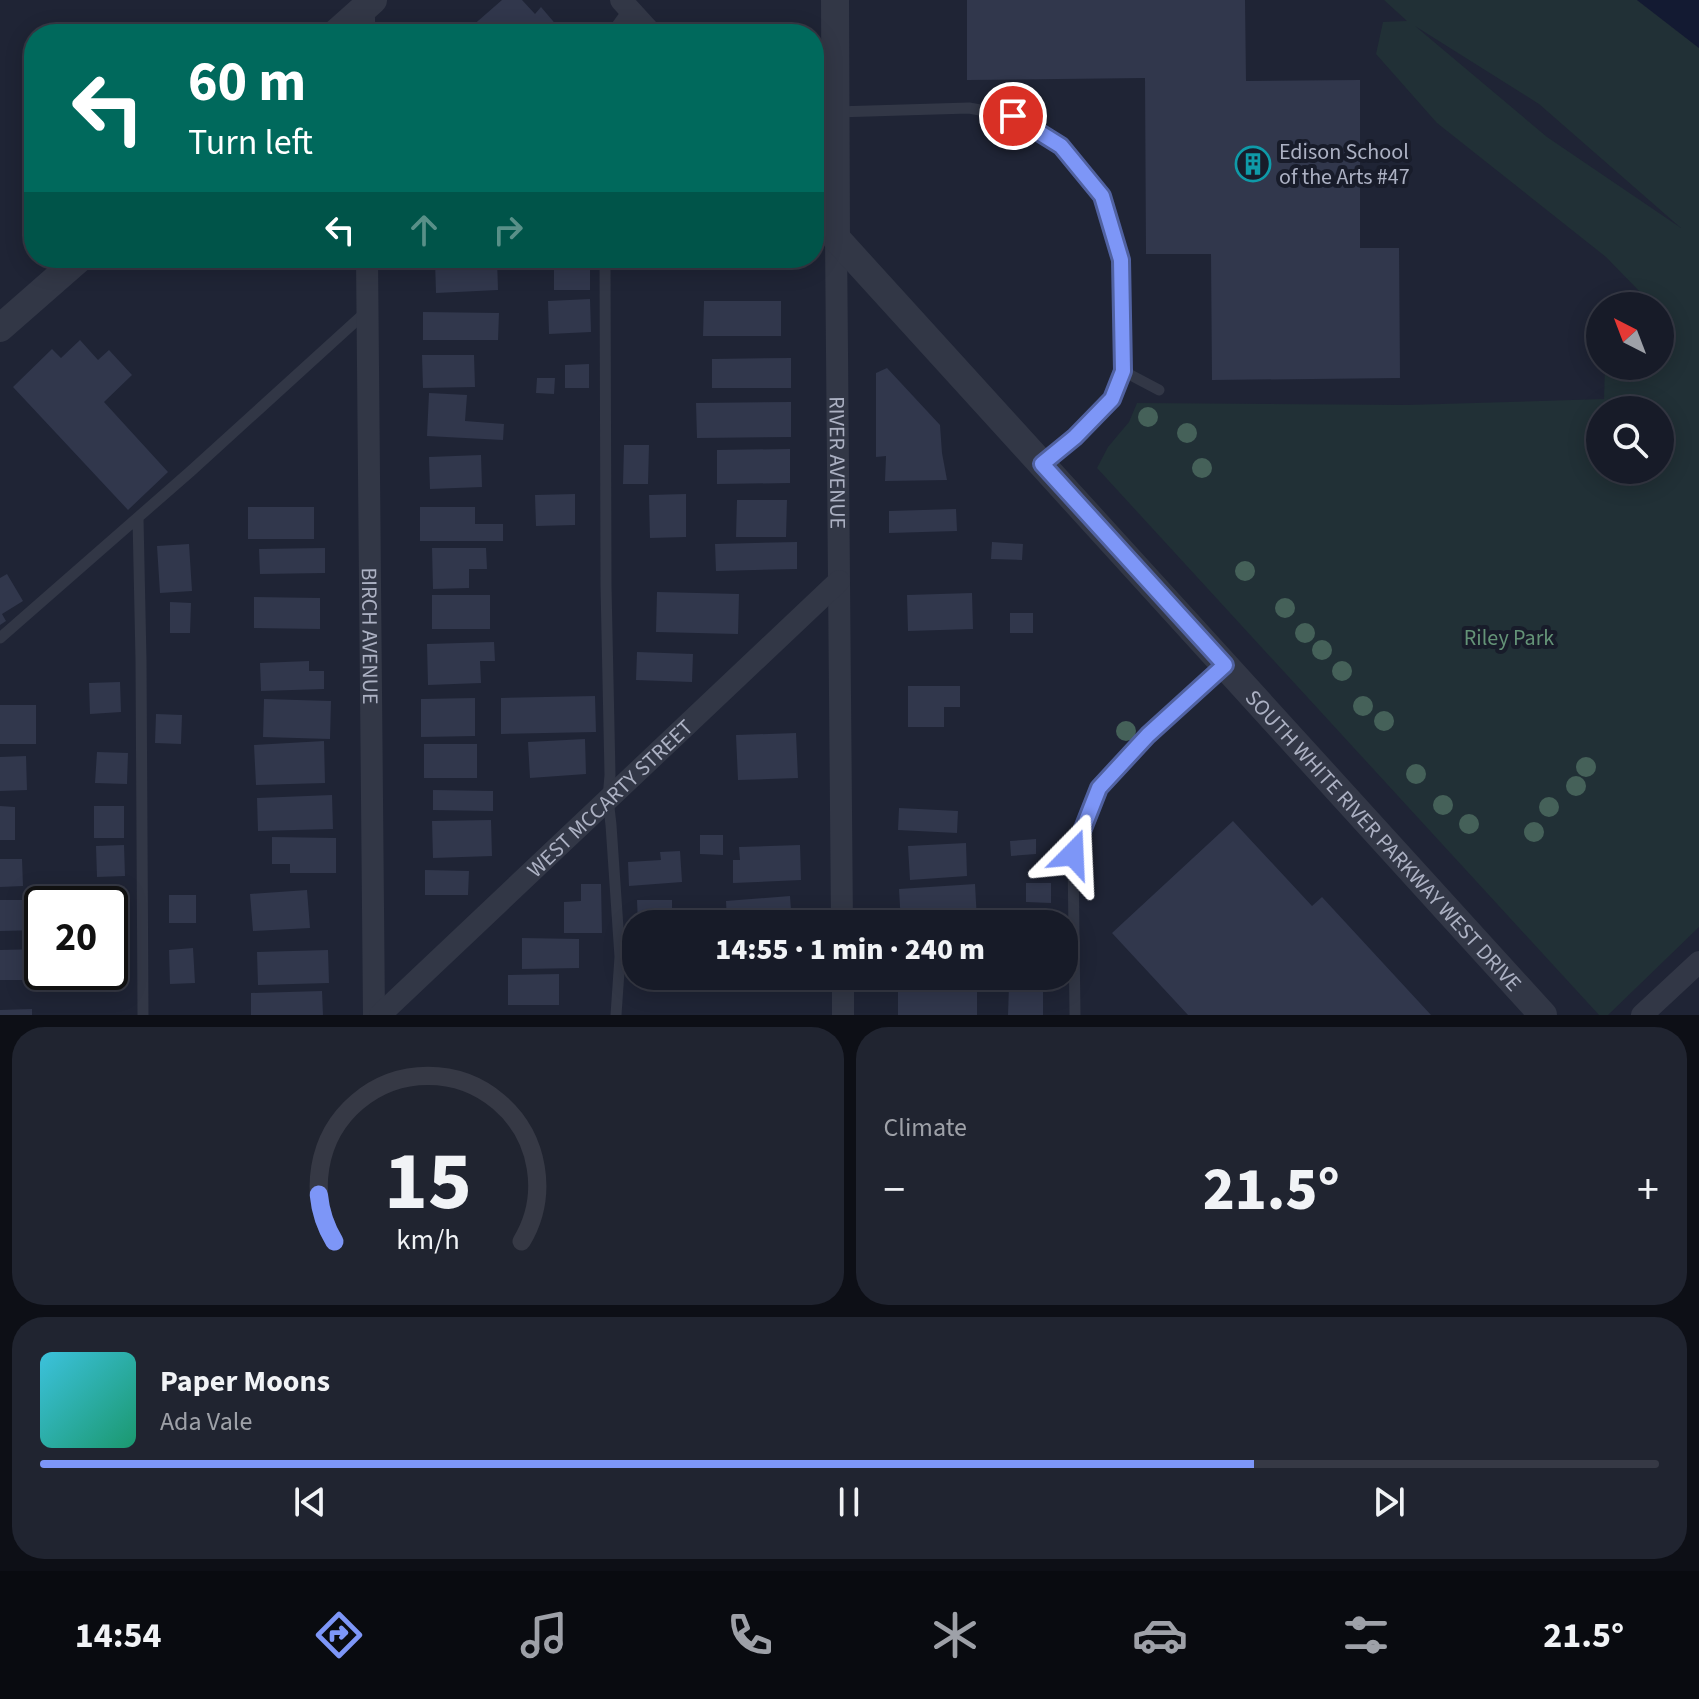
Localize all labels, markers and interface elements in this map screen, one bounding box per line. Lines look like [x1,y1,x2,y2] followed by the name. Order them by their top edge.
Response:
[188,43,306,122] text: 60 m
[56,56,160,160] icon: left
[979,82,1047,150] pin
[991,94,1035,138] icon: arrive
[188,117,313,168] text: Turn left
[1279,136,1410,193] place label: Edison School of the Arts #47
[1234,145,1272,183] building icon: Edison School of the Arts #47
[318,208,362,252] icon: left
[402,208,446,252] icon: ahead
[486,208,530,252] icon: right
[1586,292,1674,380] north arrow
[1586,292,1674,484] map controls
[820,396,854,529] street label: RIVER AVENUE
[1586,396,1674,484] button: search
[353,567,386,705] street label: BIRCH AVENUE
[1464,622,1554,654] park label: Riley Park
[1237,683,1529,999] street label: SOUTH WHITE RIVER PARKWAY WEST DRIVE
[520,712,701,885] street label: WEST MCCARTY STREET
[1031,812,1115,896] position arrow
[24,886,128,990] speed limit sign: 20
[715,928,985,971] text: 14:55 · 1 min · 240 m
[884,1109,967,1146] text: Climate
[384,1123,472,1241] text: 15
[1203,1148,1340,1233] text: 21.5°
[884,1159,905,1222] text: −
[1637,1159,1659,1222] text: +
[396,1220,459,1260] text: km/h
[160,1360,330,1403] text: Paper Moons
[160,1403,252,1440] text: Ada Vale
[288,1480,332,1524] icon: previous
[827,1480,871,1524] icon: pause
[1367,1480,1411,1524] icon: next
[311,1607,367,1663] icon: directions
[516,1607,572,1663] icon: music
[722,1607,778,1663] icon: phone
[927,1607,983,1663] icon: climate
[1132,1607,1188,1663] icon: car
[1338,1607,1394,1663] icon: filters
[75,1610,162,1661] text: 14:54
[1543,1610,1624,1661] text: 21.5°

